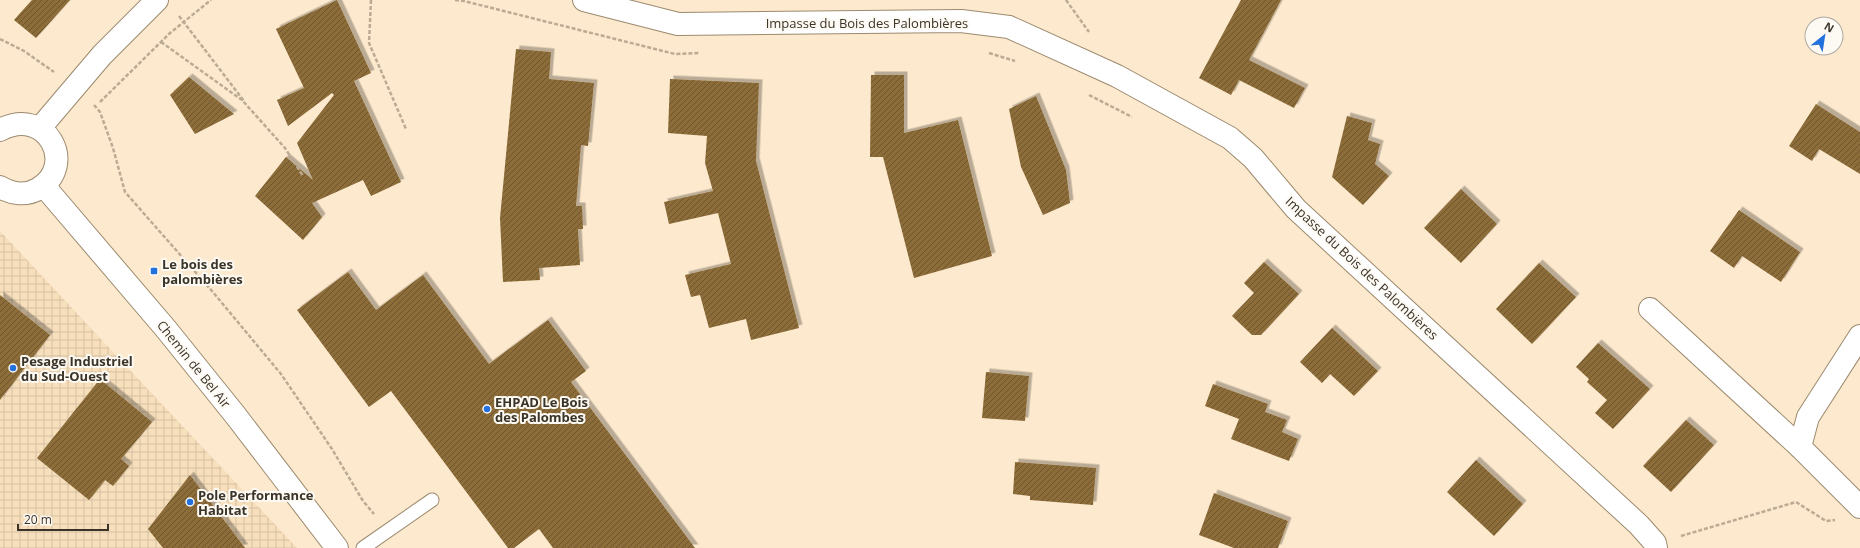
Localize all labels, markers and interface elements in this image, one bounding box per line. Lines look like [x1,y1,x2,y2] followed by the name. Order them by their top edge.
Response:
[766,14,968,32] street label: Impasse du Bois des Palombières
[1804,16,1844,56] north arrow
[1822,18,1837,36] text: N
[1282,192,1442,344] street label: Impasse du Bois des Palombières
[162,255,243,288] place label: Le bois des palombières
[149,266,159,276] marker: Le bois des palombières
[153,316,235,412] street label: Chemin de Bel Air
[21,352,133,385] place label: Pesage Industriel du Sud-Ouest
[8,363,18,373] marker: Pesage Industriel du Sud-Ouest
[495,393,588,426] place label: EHPAD Le Bois des Palombes
[482,404,492,414] marker: EHPAD Le Bois des Palombes
[198,486,314,519] place label: Pole Performance Habitat
[185,497,195,507] marker: Pole Performance Habitat
[18,506,108,532] scale bar
[24,511,52,528] text: 20 m

